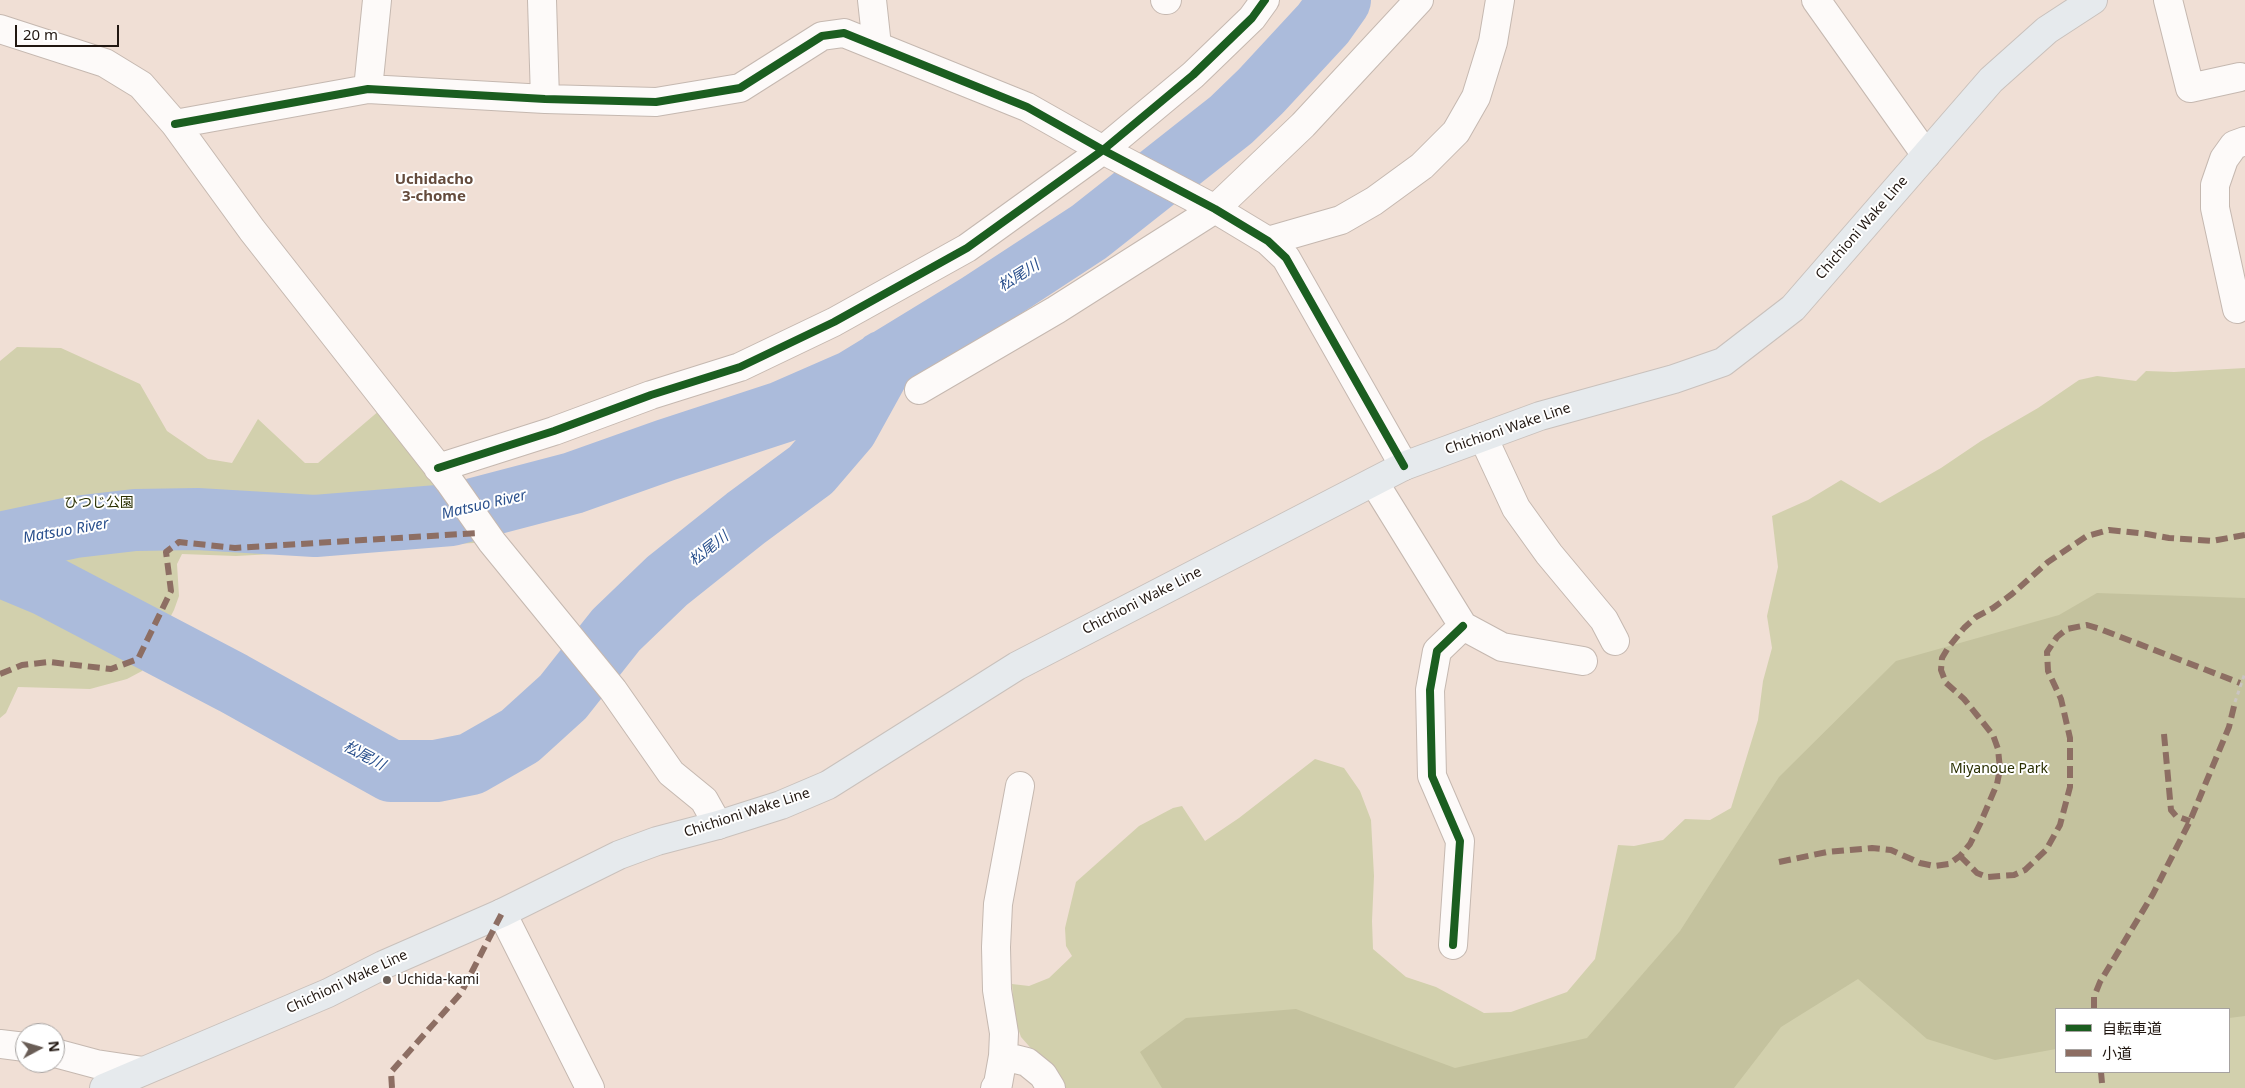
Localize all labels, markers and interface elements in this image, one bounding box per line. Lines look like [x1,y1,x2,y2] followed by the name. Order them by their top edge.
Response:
[18,15,121,47] scale bar
[23,24,58,44] text: 20 m
[395,171,473,206] district label: Uchidacho 3-chome
[1813,173,1911,283] street label: Chichioni Wake Line
[995,256,1043,296] water label: 松尾川
[1443,400,1573,458] street label: Chichioni Wake Line
[440,486,528,524] water label: Matsuo River
[64,495,134,511] park label: ひつじ公園
[22,515,110,547] water label: Matsuo River
[686,528,732,570] water label: 松尾川
[1080,564,1204,638] street label: Chichioni Wake Line
[340,737,388,775] water label: 松尾川
[1950,761,2048,777] park label: Miyanoue Park
[682,785,812,841] street label: Chichioni Wake Line
[284,947,410,1017] street label: Chichioni Wake Line
[397,972,479,988] place label: Uchida-kami
[381,974,393,986] marker: Uchida-kami
[2055,1008,2230,1073] legend
[2102,1018,2162,1038] text: 自転車道
[15,1023,65,1073] north arrow
[44,1040,64,1053] text: N
[2102,1043,2132,1063] text: 小道

